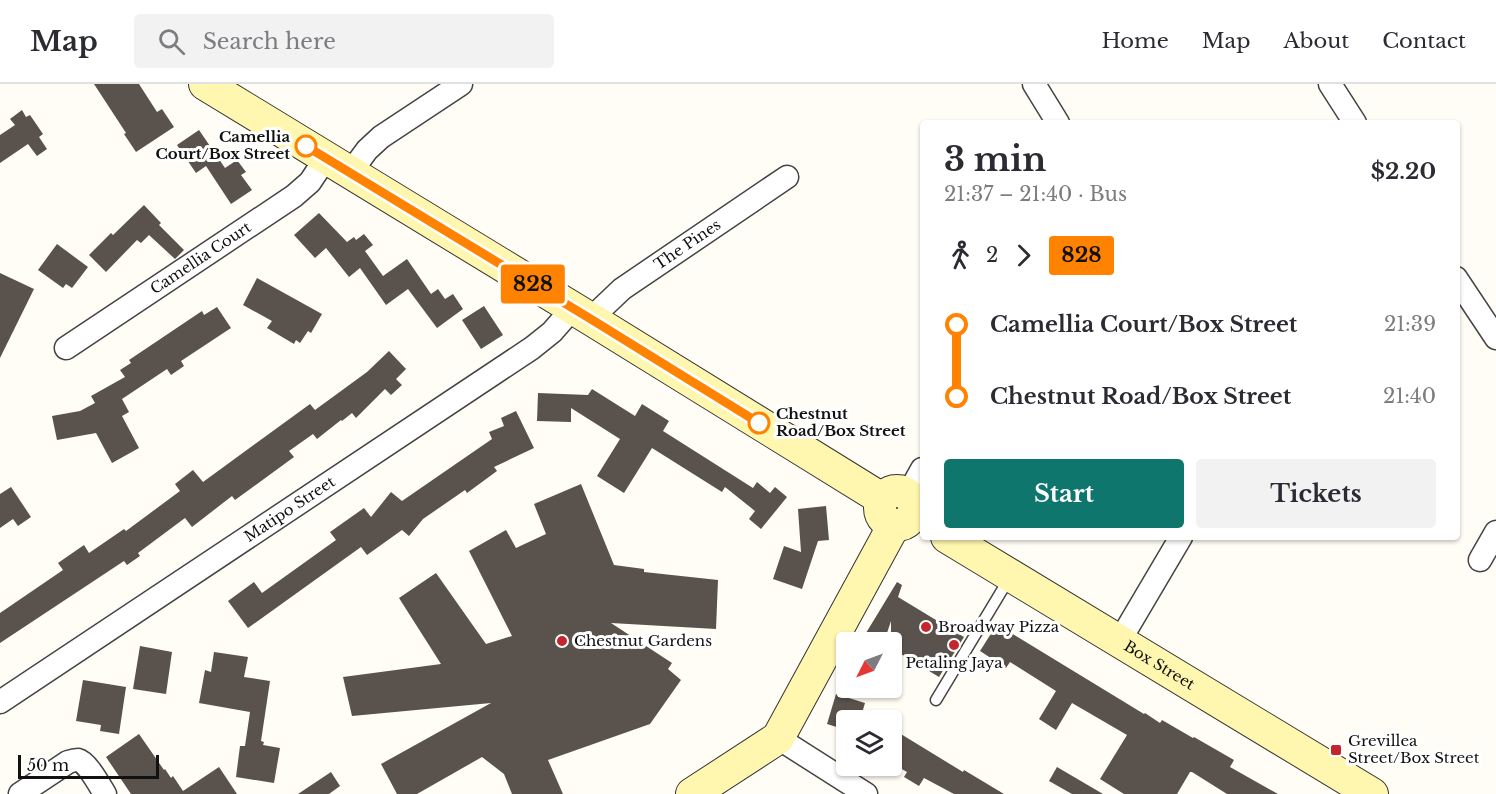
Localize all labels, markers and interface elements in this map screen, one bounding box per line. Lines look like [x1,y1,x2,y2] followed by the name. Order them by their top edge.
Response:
[134,14,554,68] search box
[30,24,98,59] text: Map
[155,25,188,58] icon: search
[203,28,336,55] text: Search here
[1102,28,1169,54] text: Home
[1202,28,1250,54] text: Map
[1283,28,1349,54] text: About
[1382,28,1466,54] text: Contact
[155,127,290,163] place label: Camellia Court/Box Street
[295,135,317,157] marker: Camellia Court/Box Street
[944,139,1046,180] text: 3 min
[1371,158,1436,185] text: $2.20
[944,182,1127,206] text: 21:37 – 21:40 · Bus
[650,215,724,273] street label: The Pines
[146,217,255,298] street label: Camellia Court
[944,239,977,272] icon: walk
[1007,239,1040,272] icon: forward
[1061,242,1102,268] text: 828
[986,243,998,267] text: 2
[498,264,568,304] line badge: 828
[513,271,553,297] text: 828
[990,311,1297,338] text: Camellia Court/Box Street
[1384,312,1436,336] text: 21:39
[990,383,1291,410] text: Chestnut Road/Box Street
[1383,384,1436,408] text: 21:40
[776,404,906,440] place label: Chestnut Road/Box Street
[748,412,770,434] marker: Chestnut Road/Box Street
[944,459,1184,528] button: Start
[1196,459,1436,528] button: Tickets
[240,472,339,546] street label: Matipo Street
[938,617,1060,636] place label: Broadway Pizza
[919,620,933,634] marker: Broadway Pizza
[574,631,712,650] place label: Chestnut Gardens
[836,632,902,698] north arrow
[836,632,902,776] map controls
[555,634,569,648] marker: Chestnut Gardens
[1121,636,1199,694] street label: Box Street
[947,638,961,652] marker: Petaling Jaya
[905,653,1003,672] place label: Petaling Jaya
[836,710,902,776] button: layers
[1348,731,1480,767] place label: Grevillea Street/Box Street
[1329,743,1343,757] marker: Grevillea Street/Box Street
[18,752,159,780] scale bar
[27,755,69,775] text: 50 m

